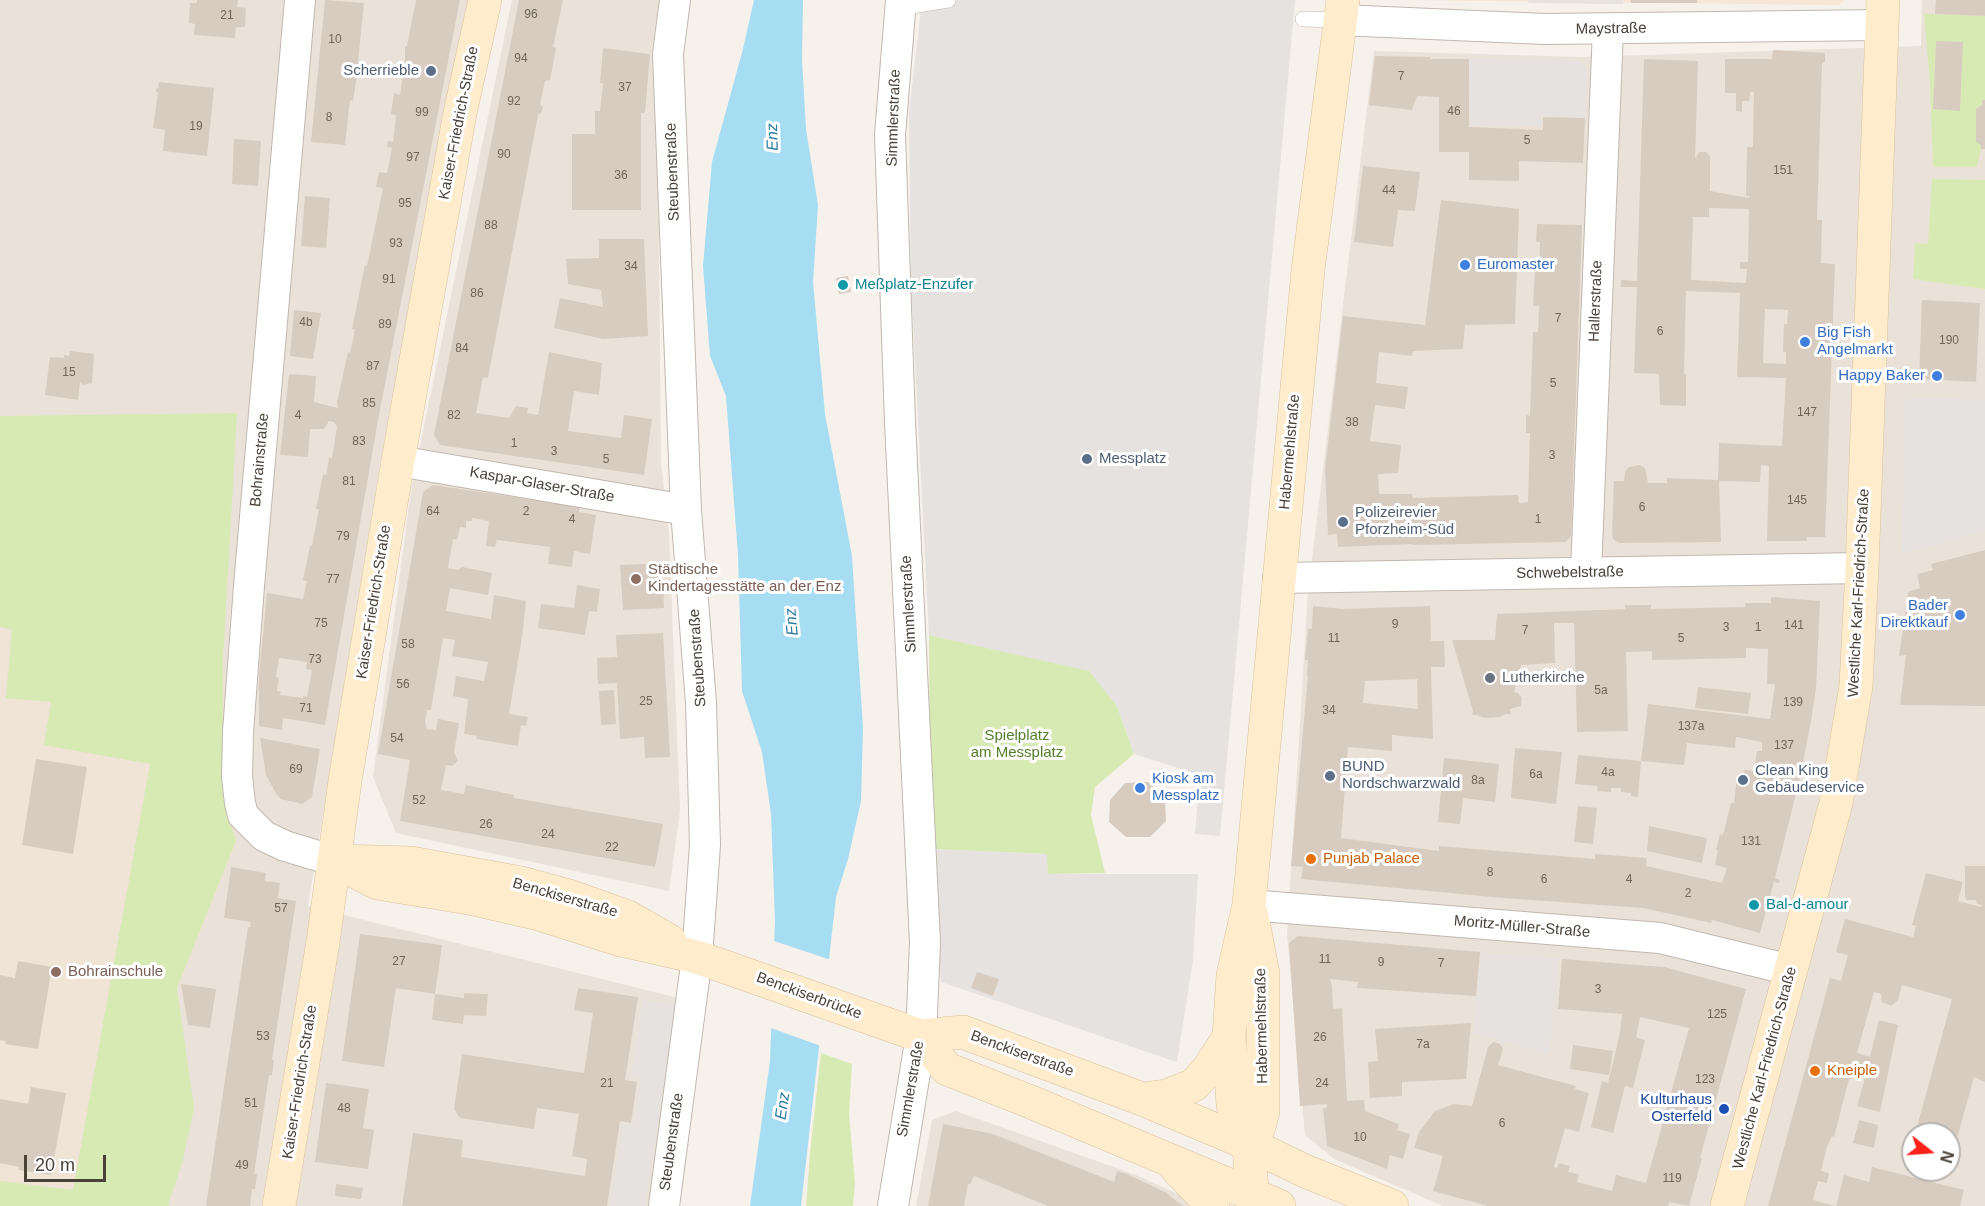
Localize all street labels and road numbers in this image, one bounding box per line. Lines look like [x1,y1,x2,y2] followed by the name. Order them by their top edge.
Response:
[1575,19,1647,39] street label: Maystraße
[435,45,483,201] street label: Kaiser-Friedrich-Straße
[883,69,905,167] street label: Simmlerstraße
[662,123,684,221] street label: Steubenstraße
[1586,260,1606,342] street label: Hallerstraße
[1276,393,1304,511] street label: Habermehlstraße
[247,412,273,508] street label: Bohrainstraße
[468,463,616,507] street label: Kaspar-Glaser-Straße
[1845,488,1873,698] street label: Westliche Karl-Friedrich-Straße
[353,524,395,680] street label: Kaiser-Friedrich-Straße
[897,555,921,653] street label: Simmlerstraße
[1516,563,1624,583] street label: Schwebelstraße
[686,608,710,708] street label: Steubenstraße
[510,874,620,922] street label: Benckiserstraße
[1453,912,1591,942] street label: Moritz-Müller-Straße
[1729,965,1801,1171] street label: Westliche Karl-Friedrich-Straße
[1252,968,1272,1084] street label: Habermehlstraße
[754,969,864,1023] street label: Benckiserbrücke
[279,1004,321,1160] street label: Kaiser-Friedrich-Straße
[968,1027,1076,1081] street label: Benckiserstraße
[894,1039,928,1139] street label: Simmlerstraße
[656,1092,688,1192] street label: Steubenstraße

